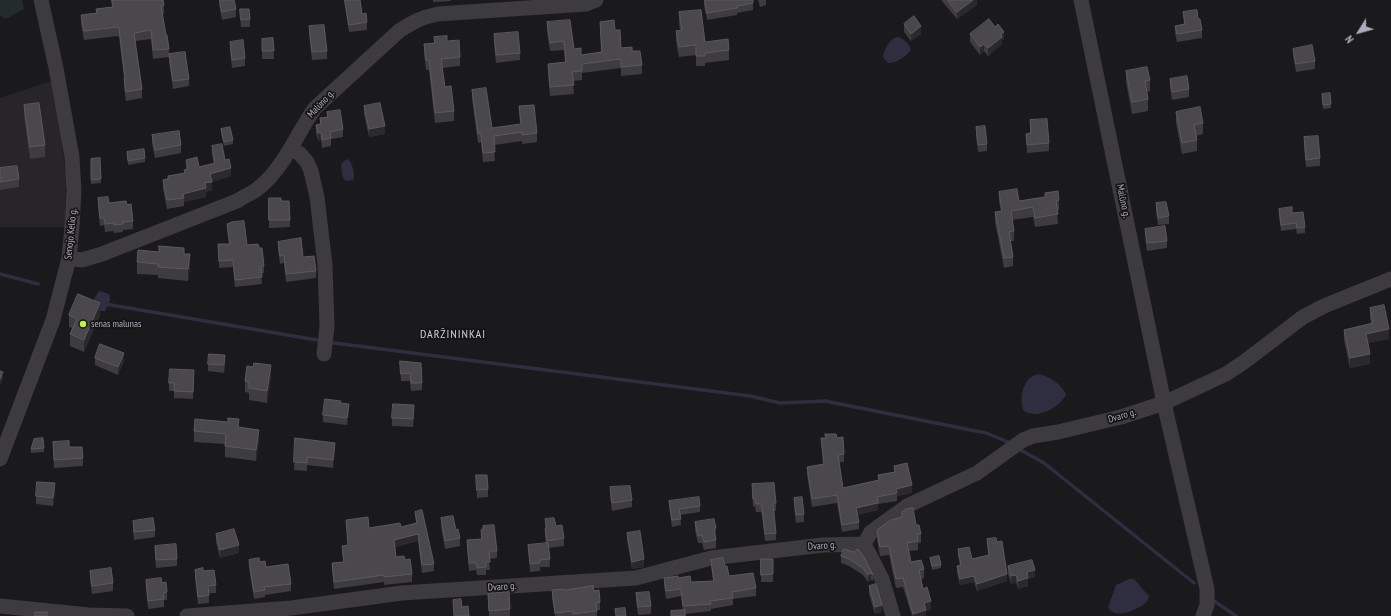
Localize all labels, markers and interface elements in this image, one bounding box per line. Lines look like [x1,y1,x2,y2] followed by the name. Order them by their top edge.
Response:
[1339,12,1379,52] north arrow
[1342,33,1357,46] text: N
[305,87,337,121] street label: Malūno g.
[1114,183,1132,219] street label: Malūno g.
[62,208,80,260] street label: Senojo Kelio g.
[91,318,141,330] place label: senas malunas
[78,319,88,329] marker: senas malunas
[420,328,486,342] district label: DARŽININKAI
[1107,406,1137,426] street label: Dvaro g.
[807,539,837,553] street label: Dvaro g.
[487,580,517,594] street label: Dvaro g.

